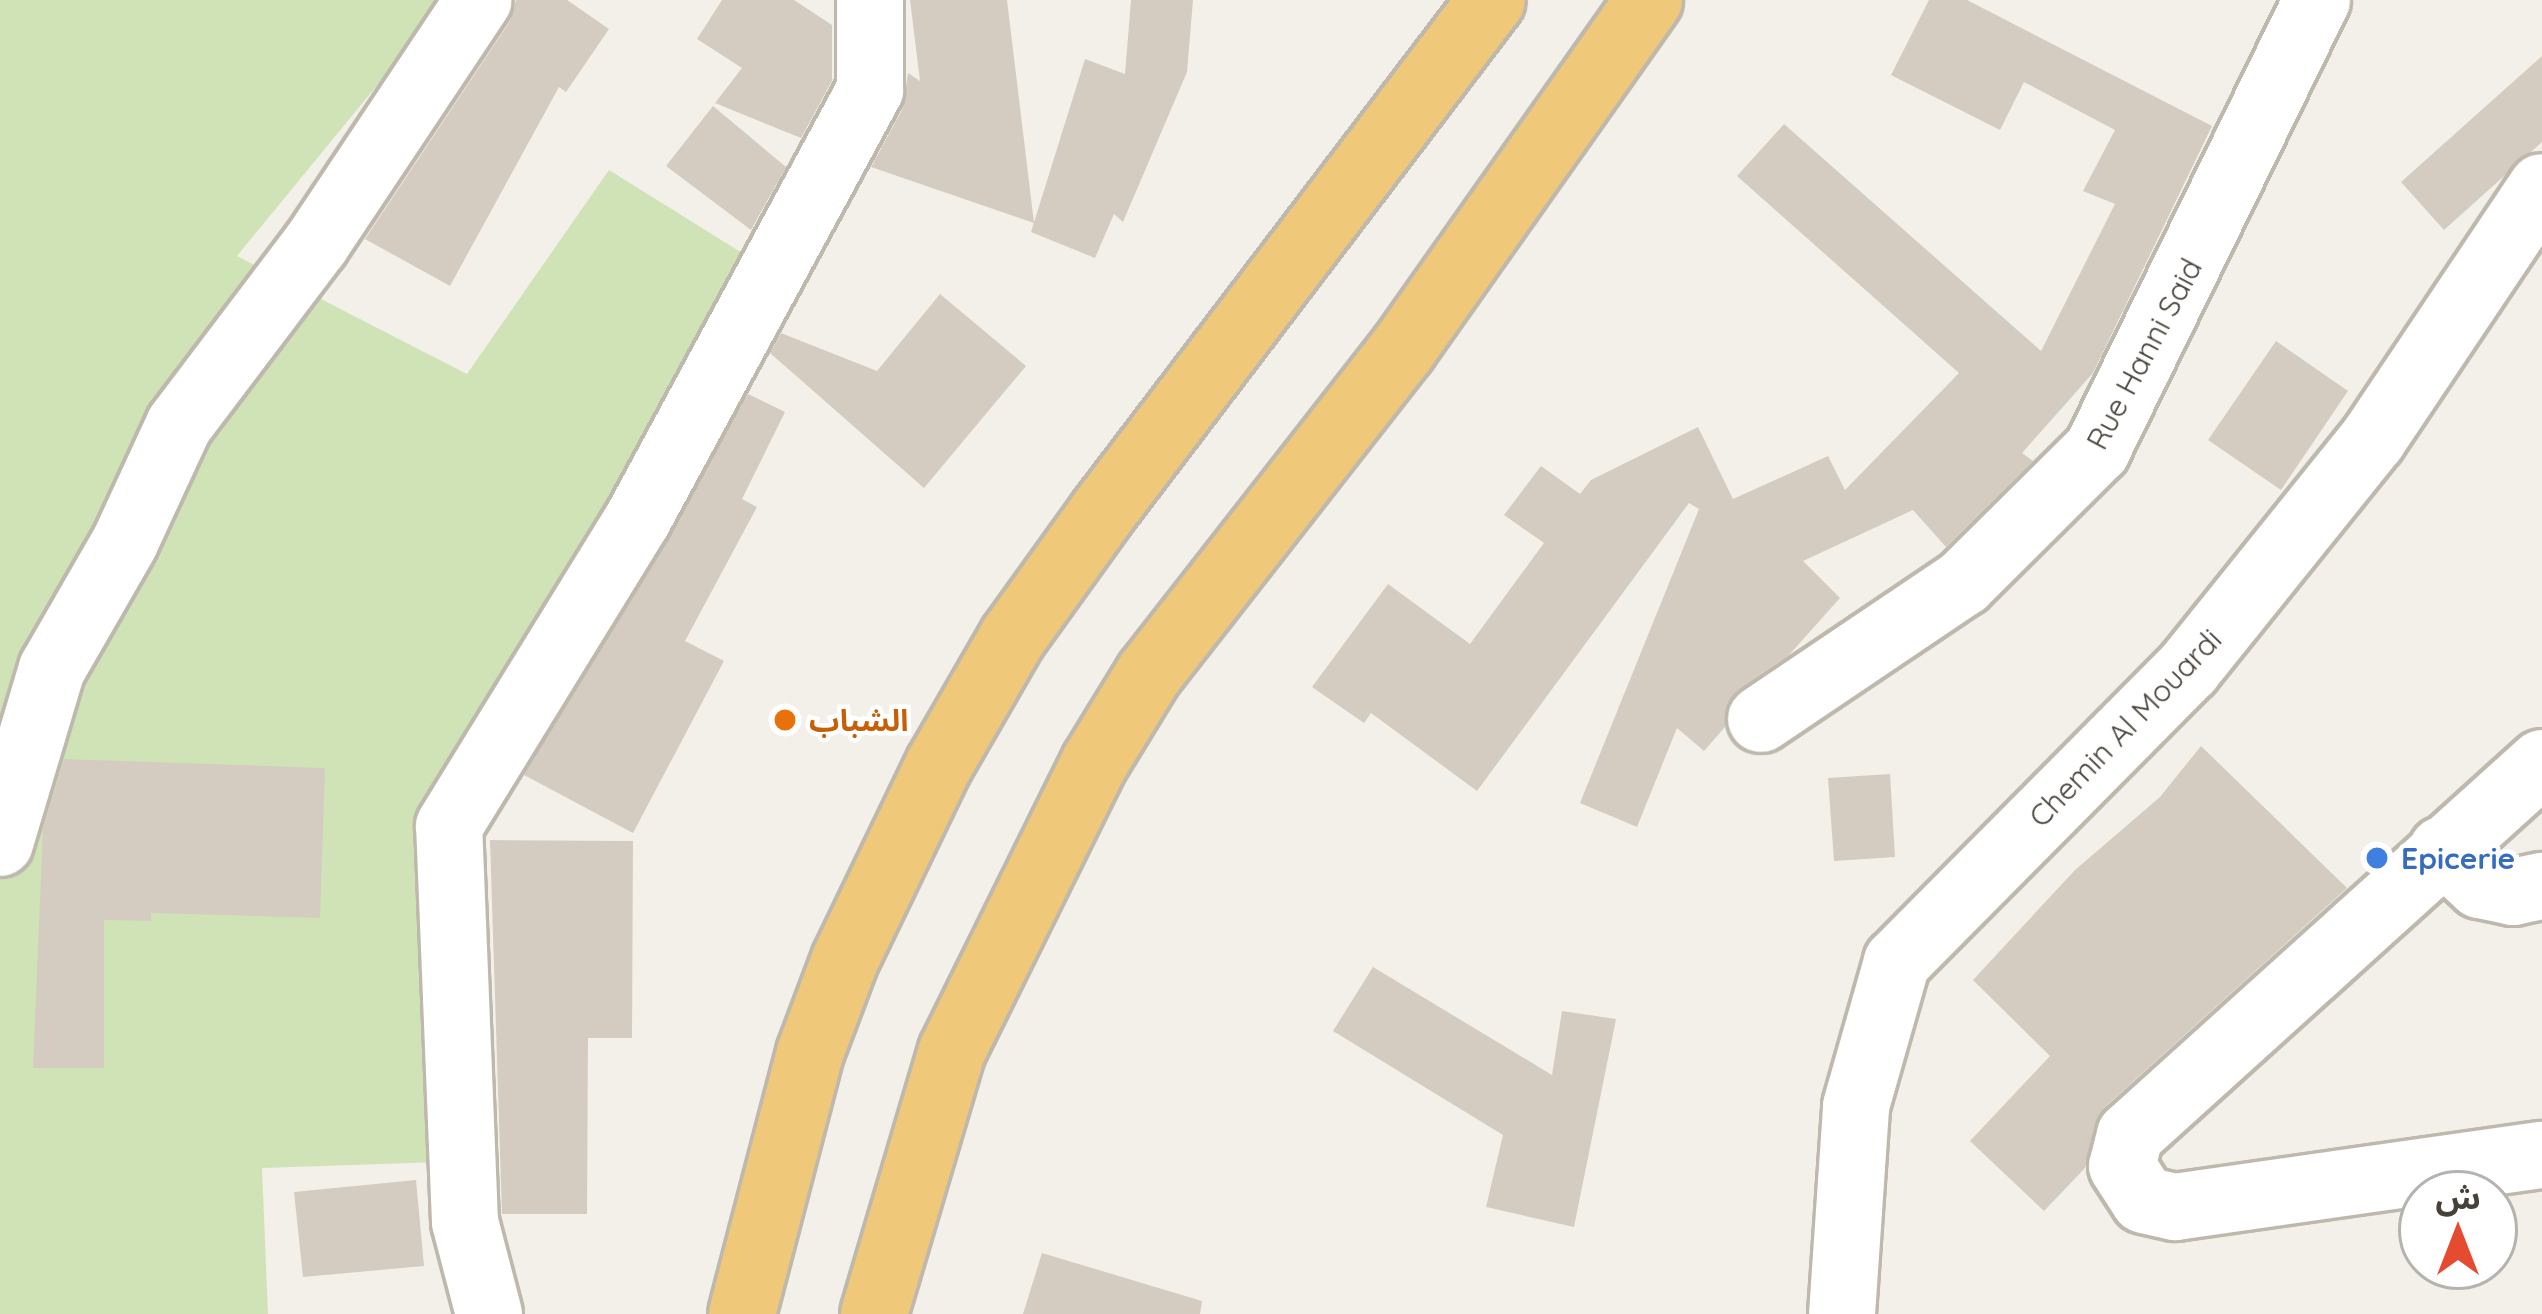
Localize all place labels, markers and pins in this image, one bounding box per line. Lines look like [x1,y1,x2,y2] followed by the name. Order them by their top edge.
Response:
[809,702,908,738] place label: الشباب
[772,707,798,733] marker: الشباب
[2401,840,2515,876] place label: Epicerie
[2364,845,2390,871] marker: Epicerie

